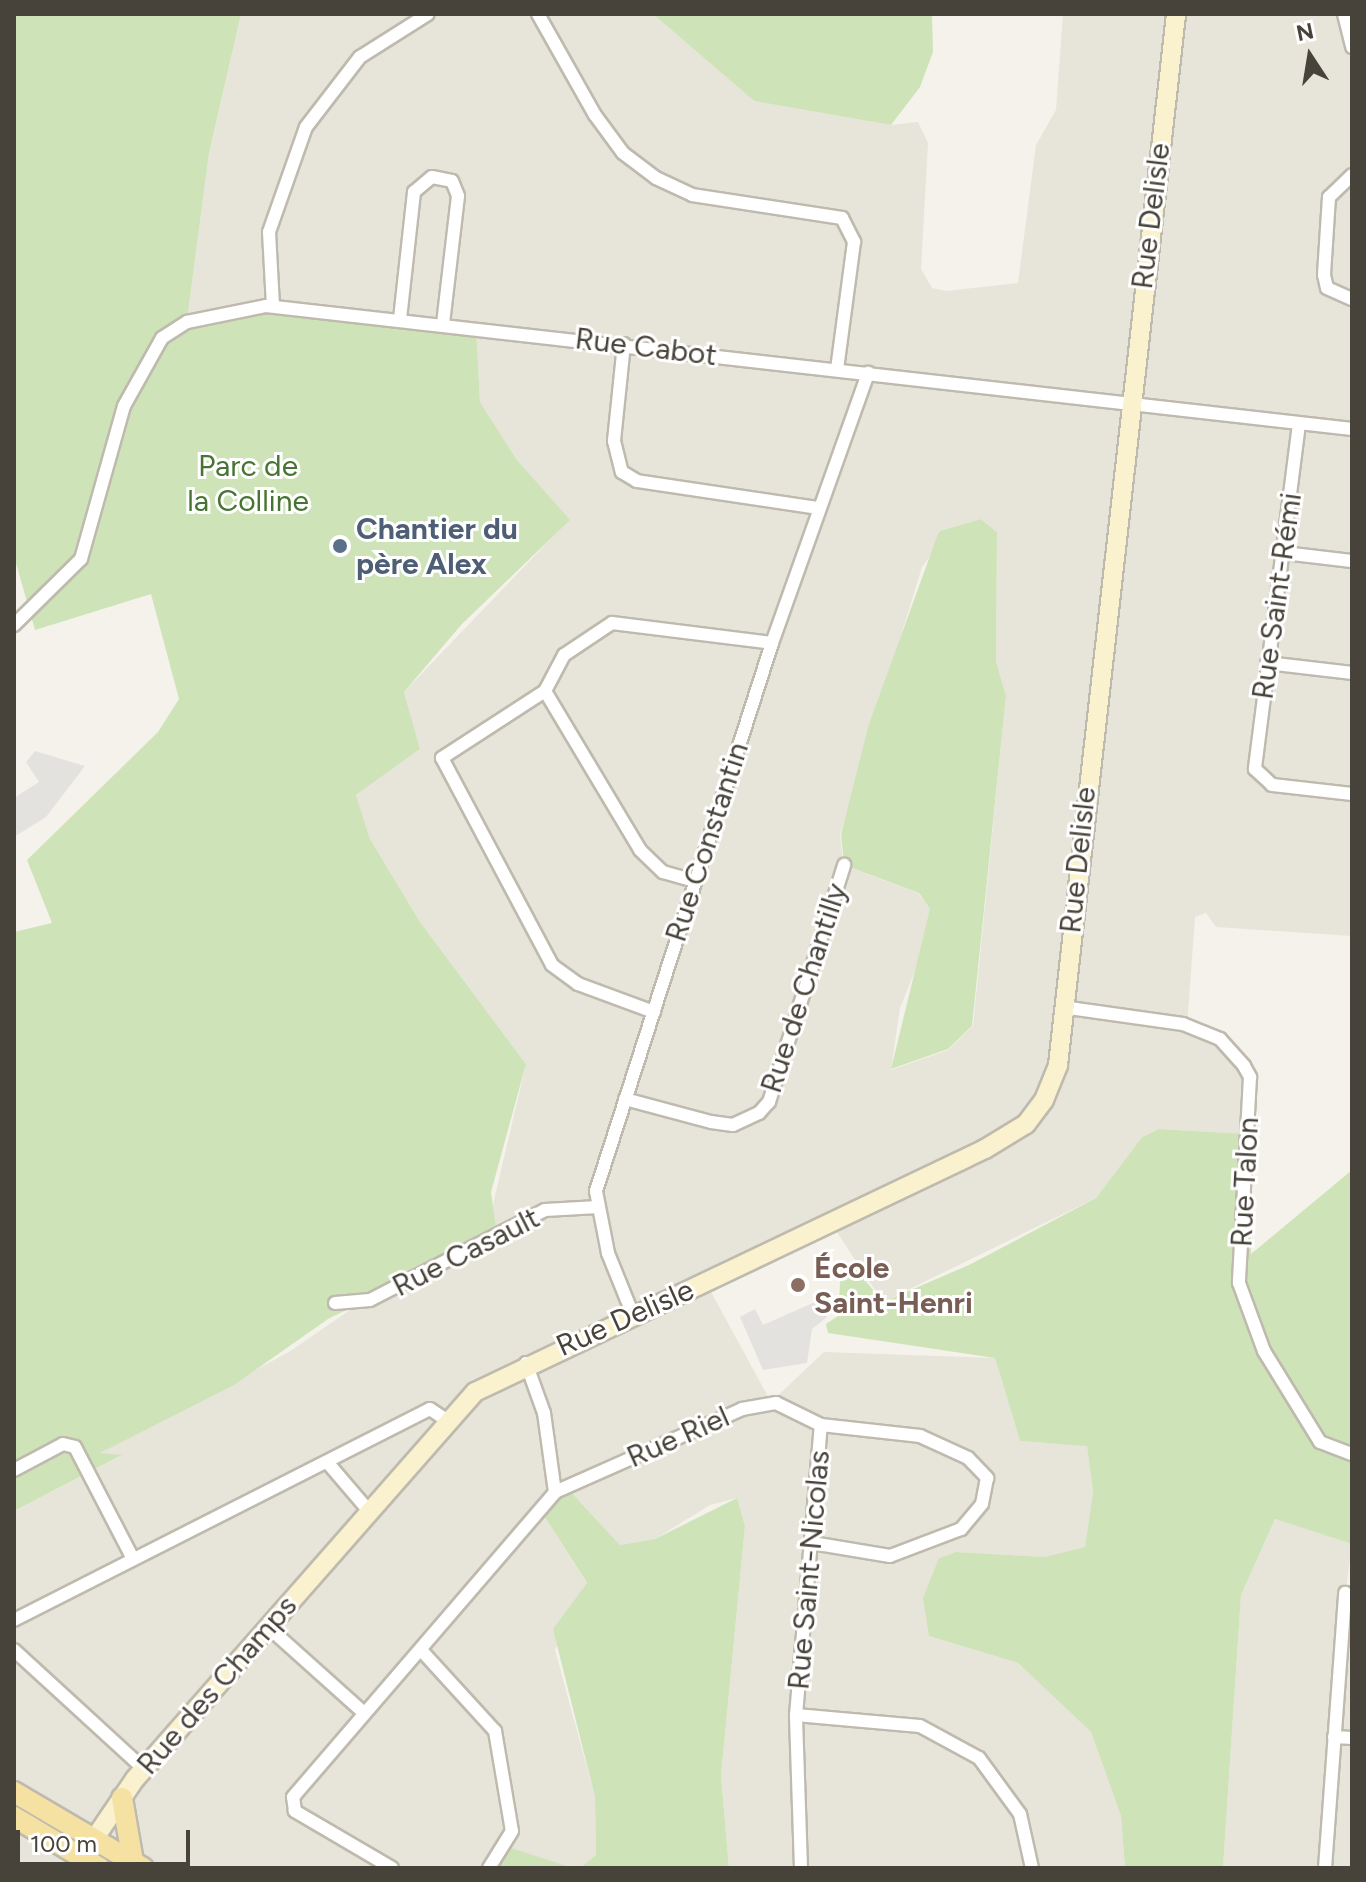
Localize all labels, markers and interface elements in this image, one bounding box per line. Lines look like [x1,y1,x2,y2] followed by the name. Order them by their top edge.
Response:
[1270,16,1350,96] north arrow
[1294,17,1316,47] text: N
[1124,141,1178,291] street label: Rue Delisle
[573,320,719,374] street label: Rue Cabot
[187,448,309,518] park label: Parc de la Colline
[1245,490,1309,702] street label: Rue Saint-Rémi
[356,511,518,582] place label: Chantier du père Alex
[331,537,349,555] marker: Chantier du père Alex
[658,738,756,946] street label: Rue Constantin
[1052,785,1104,935] street label: Rue Delisle
[753,879,855,1097] street label: Rue de Chantilly
[1224,1116,1266,1248] street label: Rue Talon
[386,1200,546,1304] street label: Rue Casault
[814,1250,973,1320] place label: École Saint-Henri
[551,1272,699,1364] street label: Rue Delisle
[789,1276,807,1294] marker: École Saint-Henri
[621,1399,735,1475] street label: Rue Riel
[781,1449,837,1691] street label: Rue Saint-Nicolas
[129,1588,305,1782] street label: Rue des Champs
[20,1814,194,1864] scale bar
[30,1829,97,1858] text: 100 m

